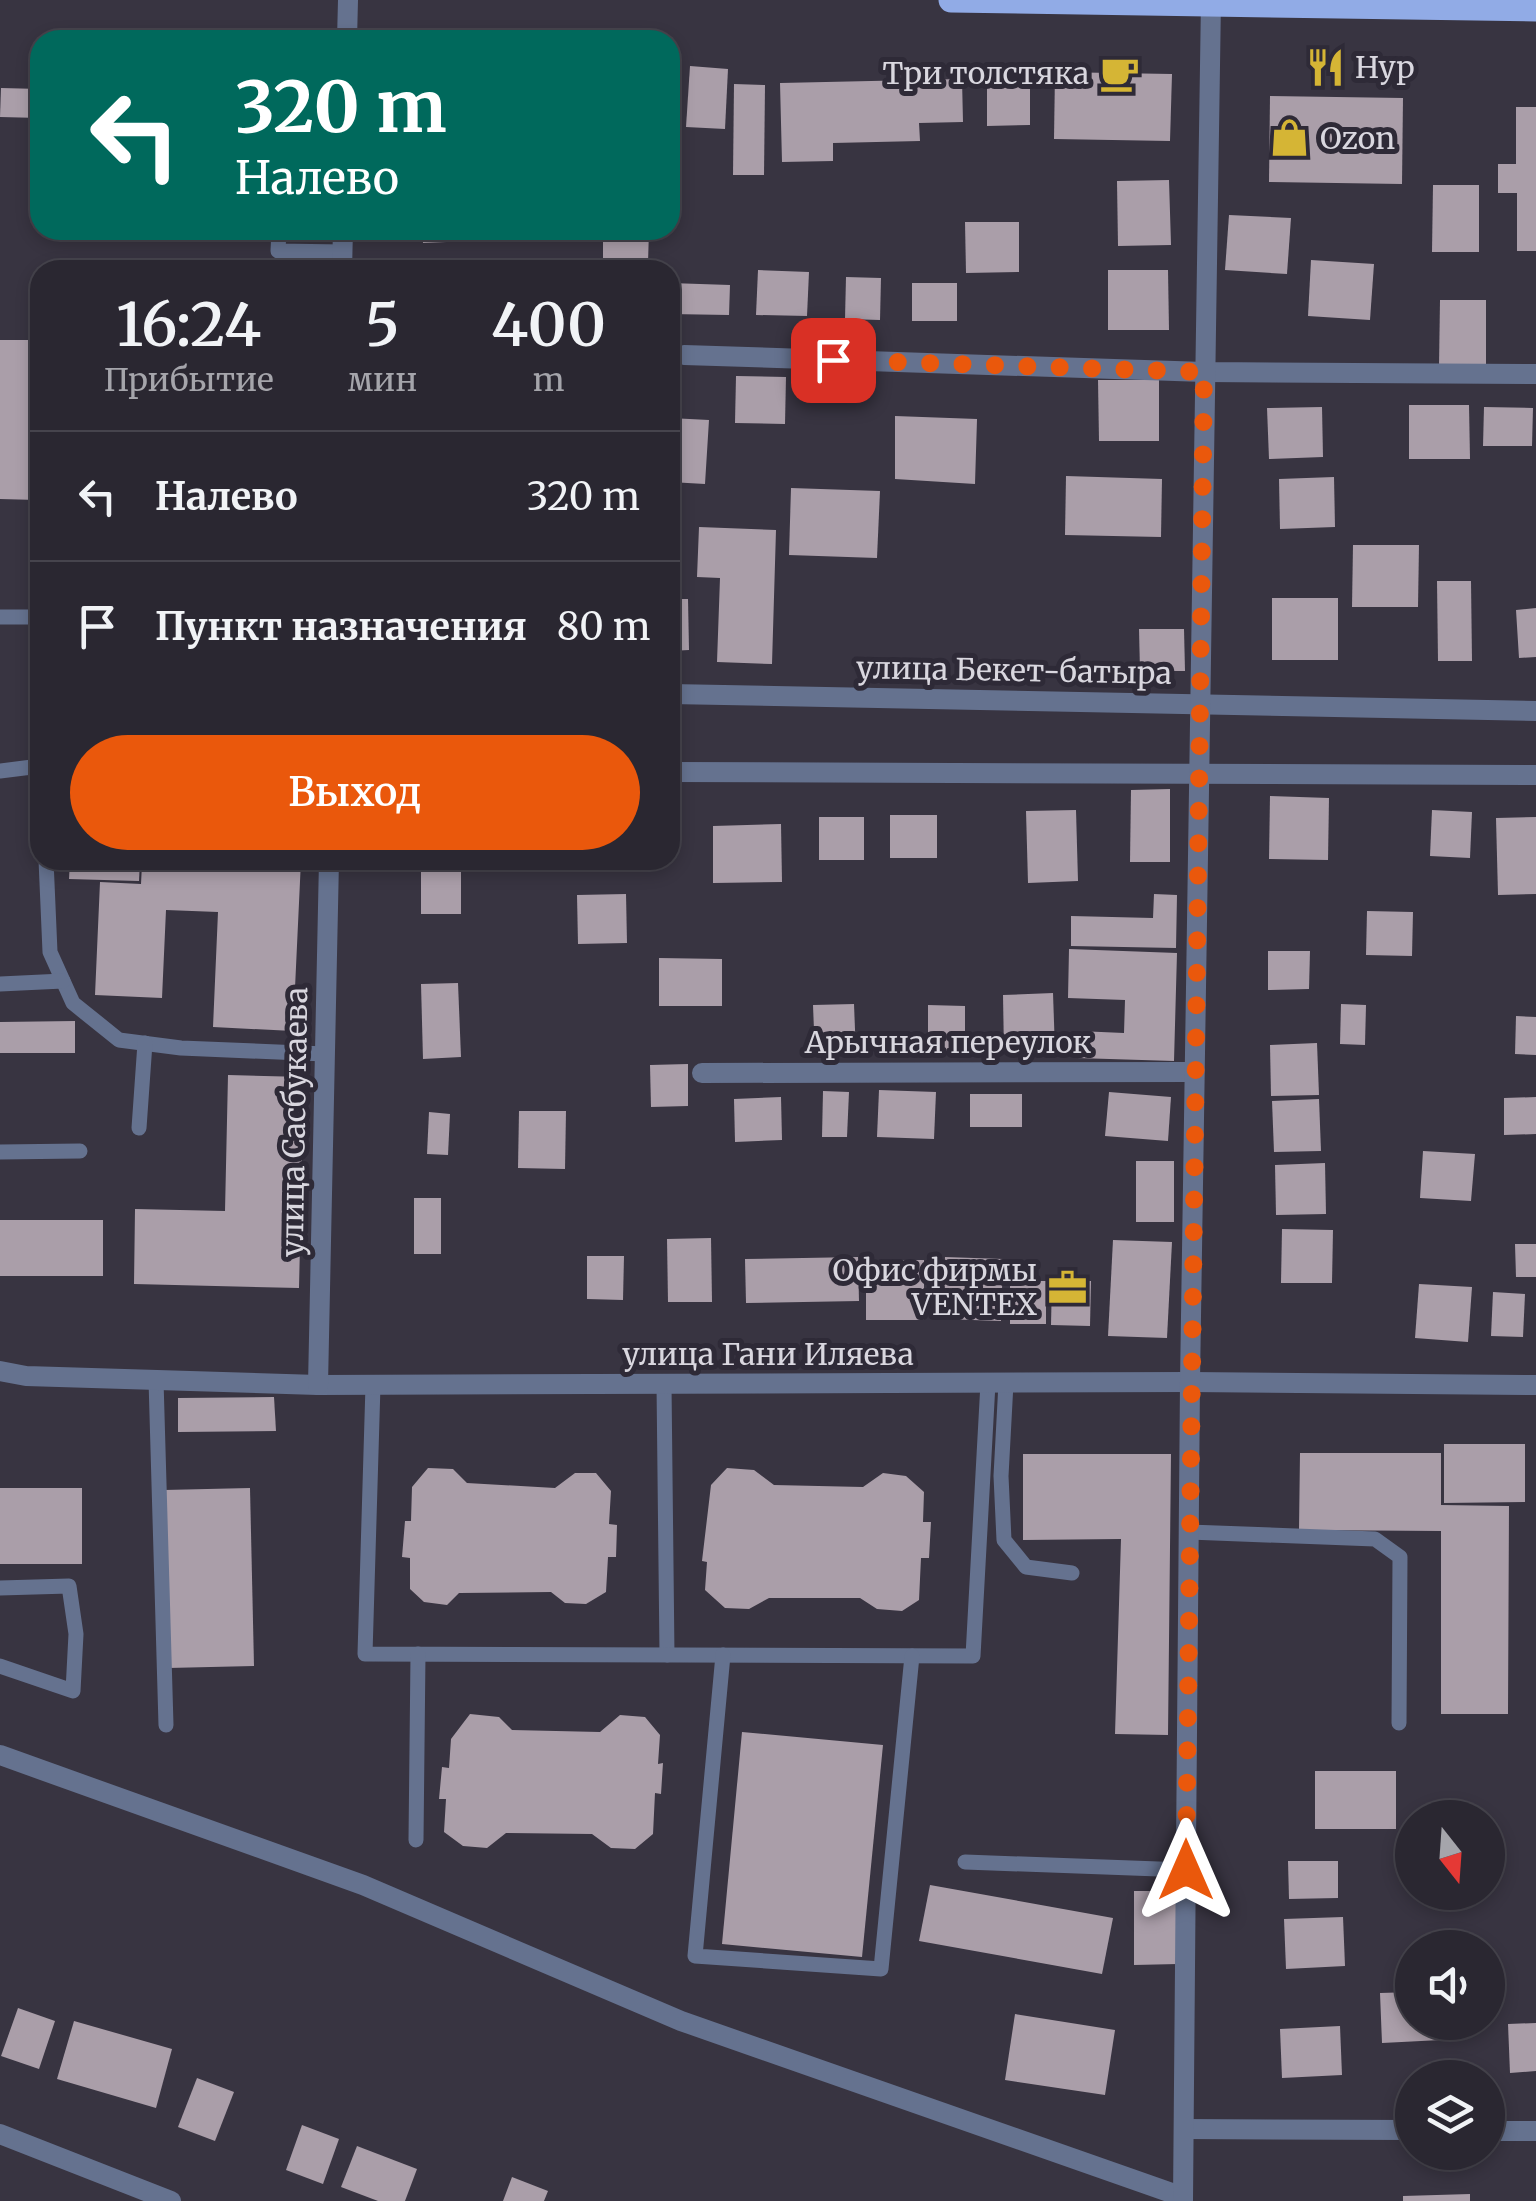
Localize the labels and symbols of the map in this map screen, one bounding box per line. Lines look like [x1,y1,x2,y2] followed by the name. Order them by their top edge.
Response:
[1304,46,1346,88] restaurant icon: Нур
[1355,48,1415,86] place label: Нур
[1098,52,1140,94] cafe icon: Три толстяка
[883,54,1089,92] place label: Три толстяка
[1269,117,1311,159] shop icon: Ozon
[1320,119,1395,157] place label: Ozon
[791,318,876,403] pin
[856,648,1172,692] street label: улица Бекет-батыра
[273,987,315,1257] street label: улица Сасбукаева
[804,1023,1091,1061] street label: Арычная переулок
[833,1251,1037,1323] place label: Офис фирмы VENTEX
[1046,1266,1088,1308] office icon: Офис фирмы VENTEX
[622,1335,914,1373] street label: улица Гани Иляева
[1395,1800,1505,1910] north arrow
[1134,1818,1238,1922] position arrow

